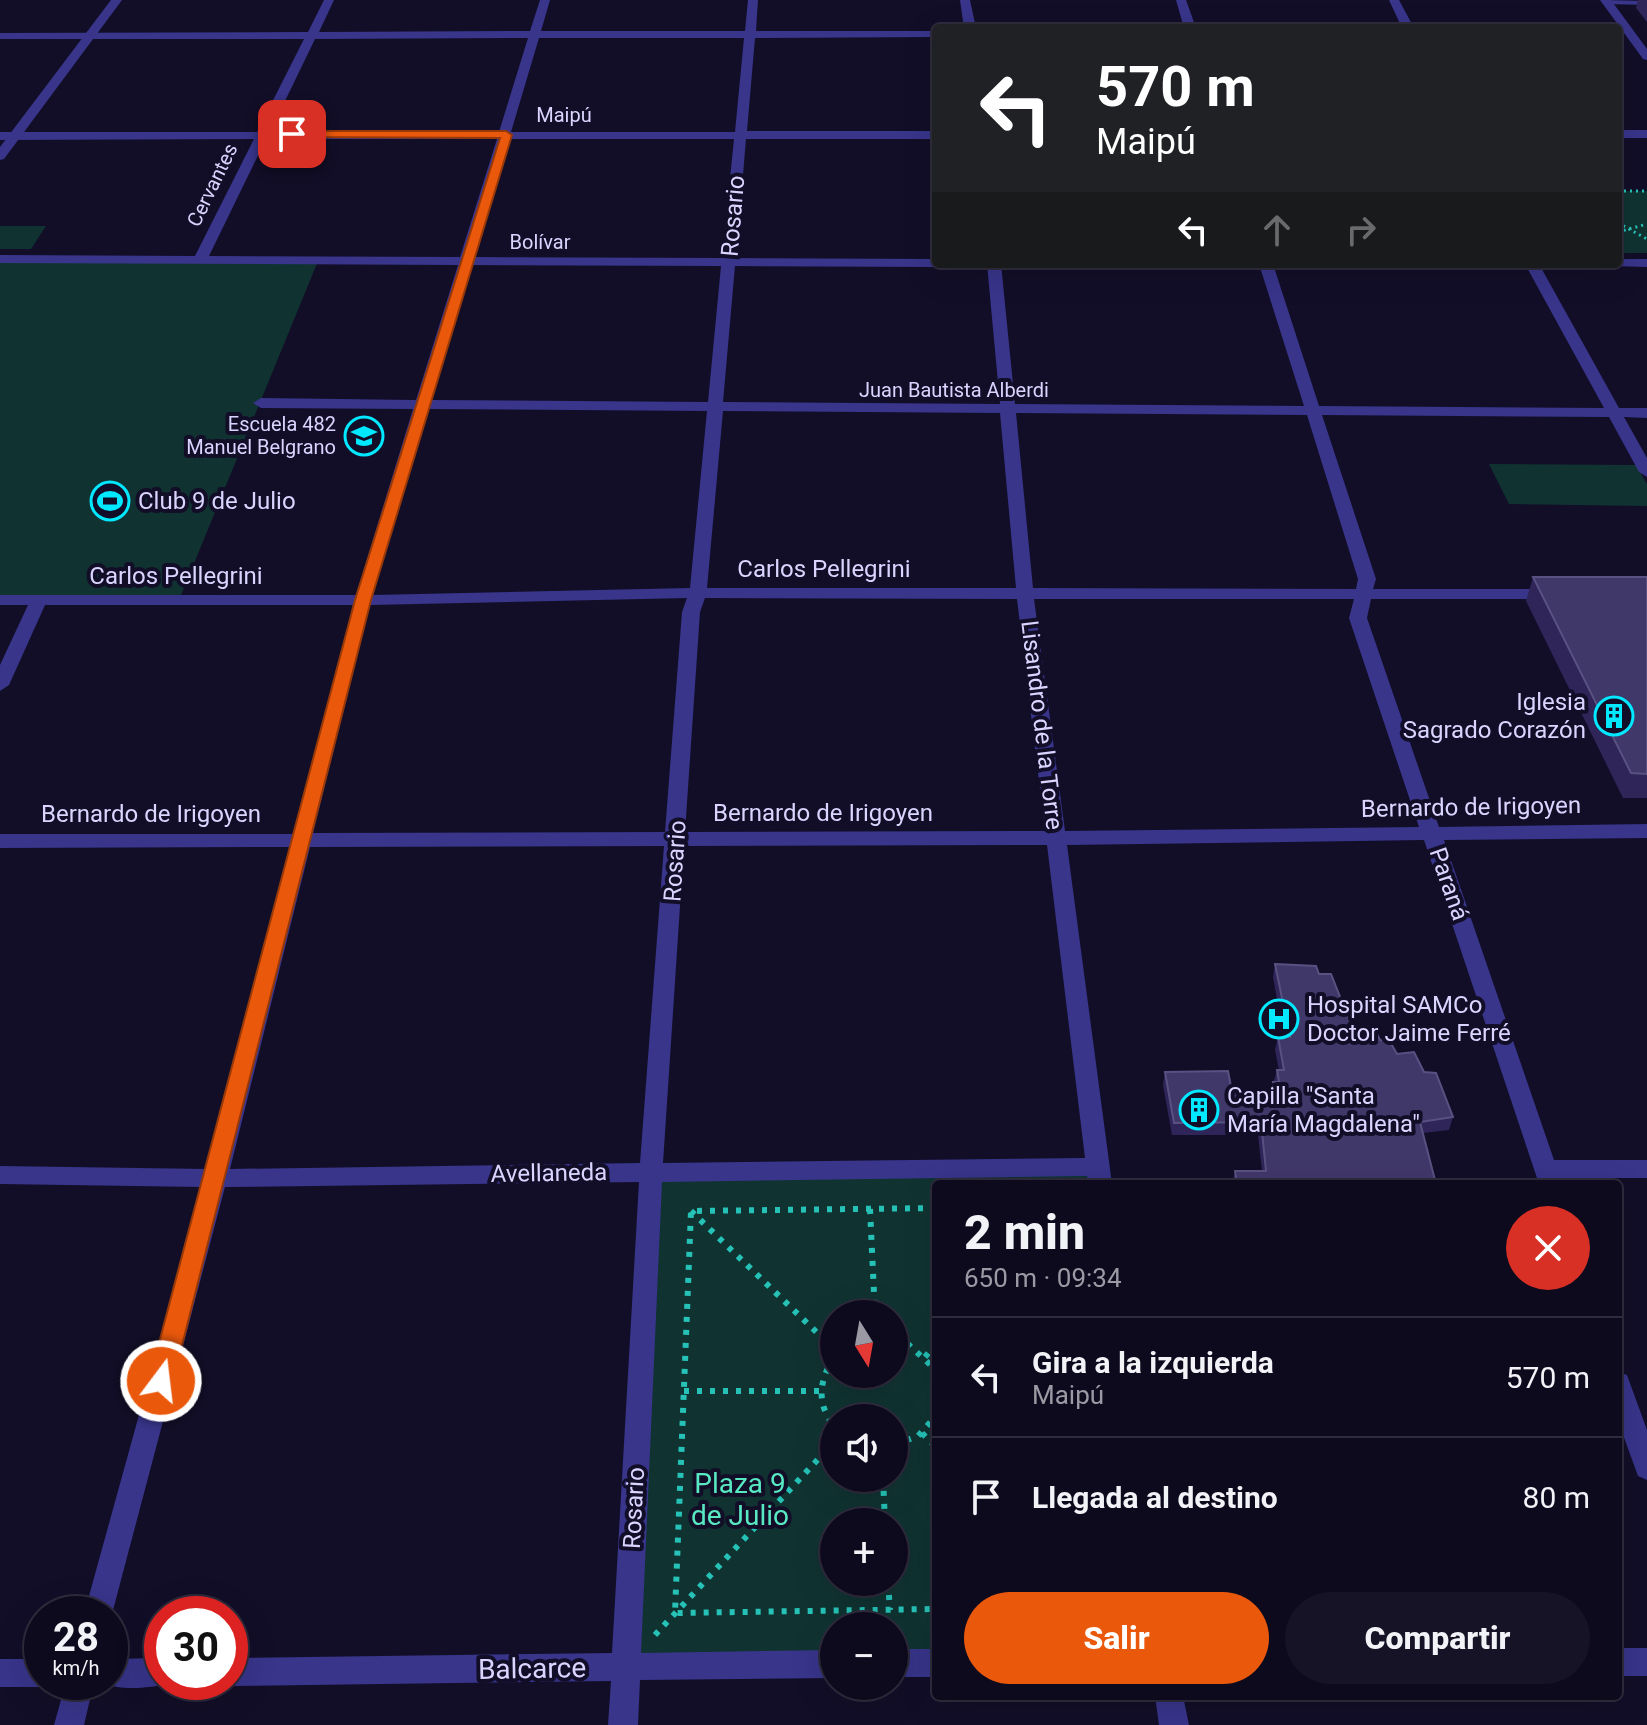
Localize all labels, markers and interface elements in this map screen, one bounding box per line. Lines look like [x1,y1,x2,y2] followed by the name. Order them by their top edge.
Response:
[1096,54,1255,120] text: 570 m
[964,56,1068,160] icon: left
[258,100,326,168] pin
[536,103,592,127] street label: Maipú
[270,112,314,156] icon: arrive
[1096,121,1196,163] text: Maipú
[182,140,242,230] street label: Cervantes
[715,174,751,258] street label: Rosario
[1171,208,1215,252] icon: left
[1255,208,1299,252] icon: ahead
[1339,208,1383,252] icon: right
[510,230,571,254] street label: Bolívar
[859,378,1049,402] street label: Juan Bautista Alberdi
[186,412,336,459] place label: Escuela 482 Manuel Belgrano
[343,415,385,457] school or university icon: Escuela 482 Manuel Belgrano
[89,480,131,522] sports icon: Club 9 de Julio
[138,487,296,515] place label: Club 9 de Julio
[737,555,911,583] street label: Carlos Pellegrini
[89,562,263,590] street label: Carlos Pellegrini
[1015,619,1069,831] street label: Lisandro de la Torre
[1403,688,1586,744] place label: Iglesia Sagrado Corazón
[1593,695,1635,737] building icon: Iglesia Sagrado Corazón
[1361,791,1581,823] street label: Bernardo de Irigoyen
[713,799,933,827] street label: Bernardo de Irigoyen
[41,800,261,828] street label: Bernardo de Irigoyen
[658,819,692,903] street label: Rosario
[1424,844,1474,924] street label: Paraná
[1307,991,1511,1047] place label: Hospital SAMCo Doctor Jaime Ferré
[1258,998,1300,1040] hospital icon: Hospital SAMCo Doctor Jaime Ferré
[1227,1082,1420,1138] place label: Capilla "Santa María Magdalena"
[1178,1089,1220,1131] building icon: Capilla "Santa María Magdalena"
[490,1158,608,1188] street label: Avellaneda
[964,1204,1085,1261] text: 2 min
[1506,1206,1590,1290] button: close
[964,1263,1122,1293] text: 650 m · 09:34
[820,1300,908,1388] north arrow
[820,1300,908,1700] map controls
[119,1339,203,1423] position arrow
[1032,1345,1274,1380] text: Gira a la izquierda
[964,1355,1008,1399] icon: left
[1506,1360,1590,1395] text: 570 m
[1032,1380,1104,1410] text: Maipú
[820,1404,908,1492] button: sound
[618,1467,650,1549] street label: Rosario
[691,1467,789,1532] park label: Plaza 9 de Julio
[964,1475,1008,1519] icon: arrive
[1032,1480,1278,1515] text: Llegada al destino
[1523,1480,1590,1515] text: 80 m
[820,1508,908,1596] button: +
[964,1592,1269,1684] button: Salir
[1285,1592,1590,1684] button: Compartir
[144,1596,248,1700] speed limit sign: 30
[820,1612,908,1700] button: −
[53,1614,99,1661] text: 28
[478,1651,586,1686] street label: Balcarce
[53,1656,99,1680] text: km/h

